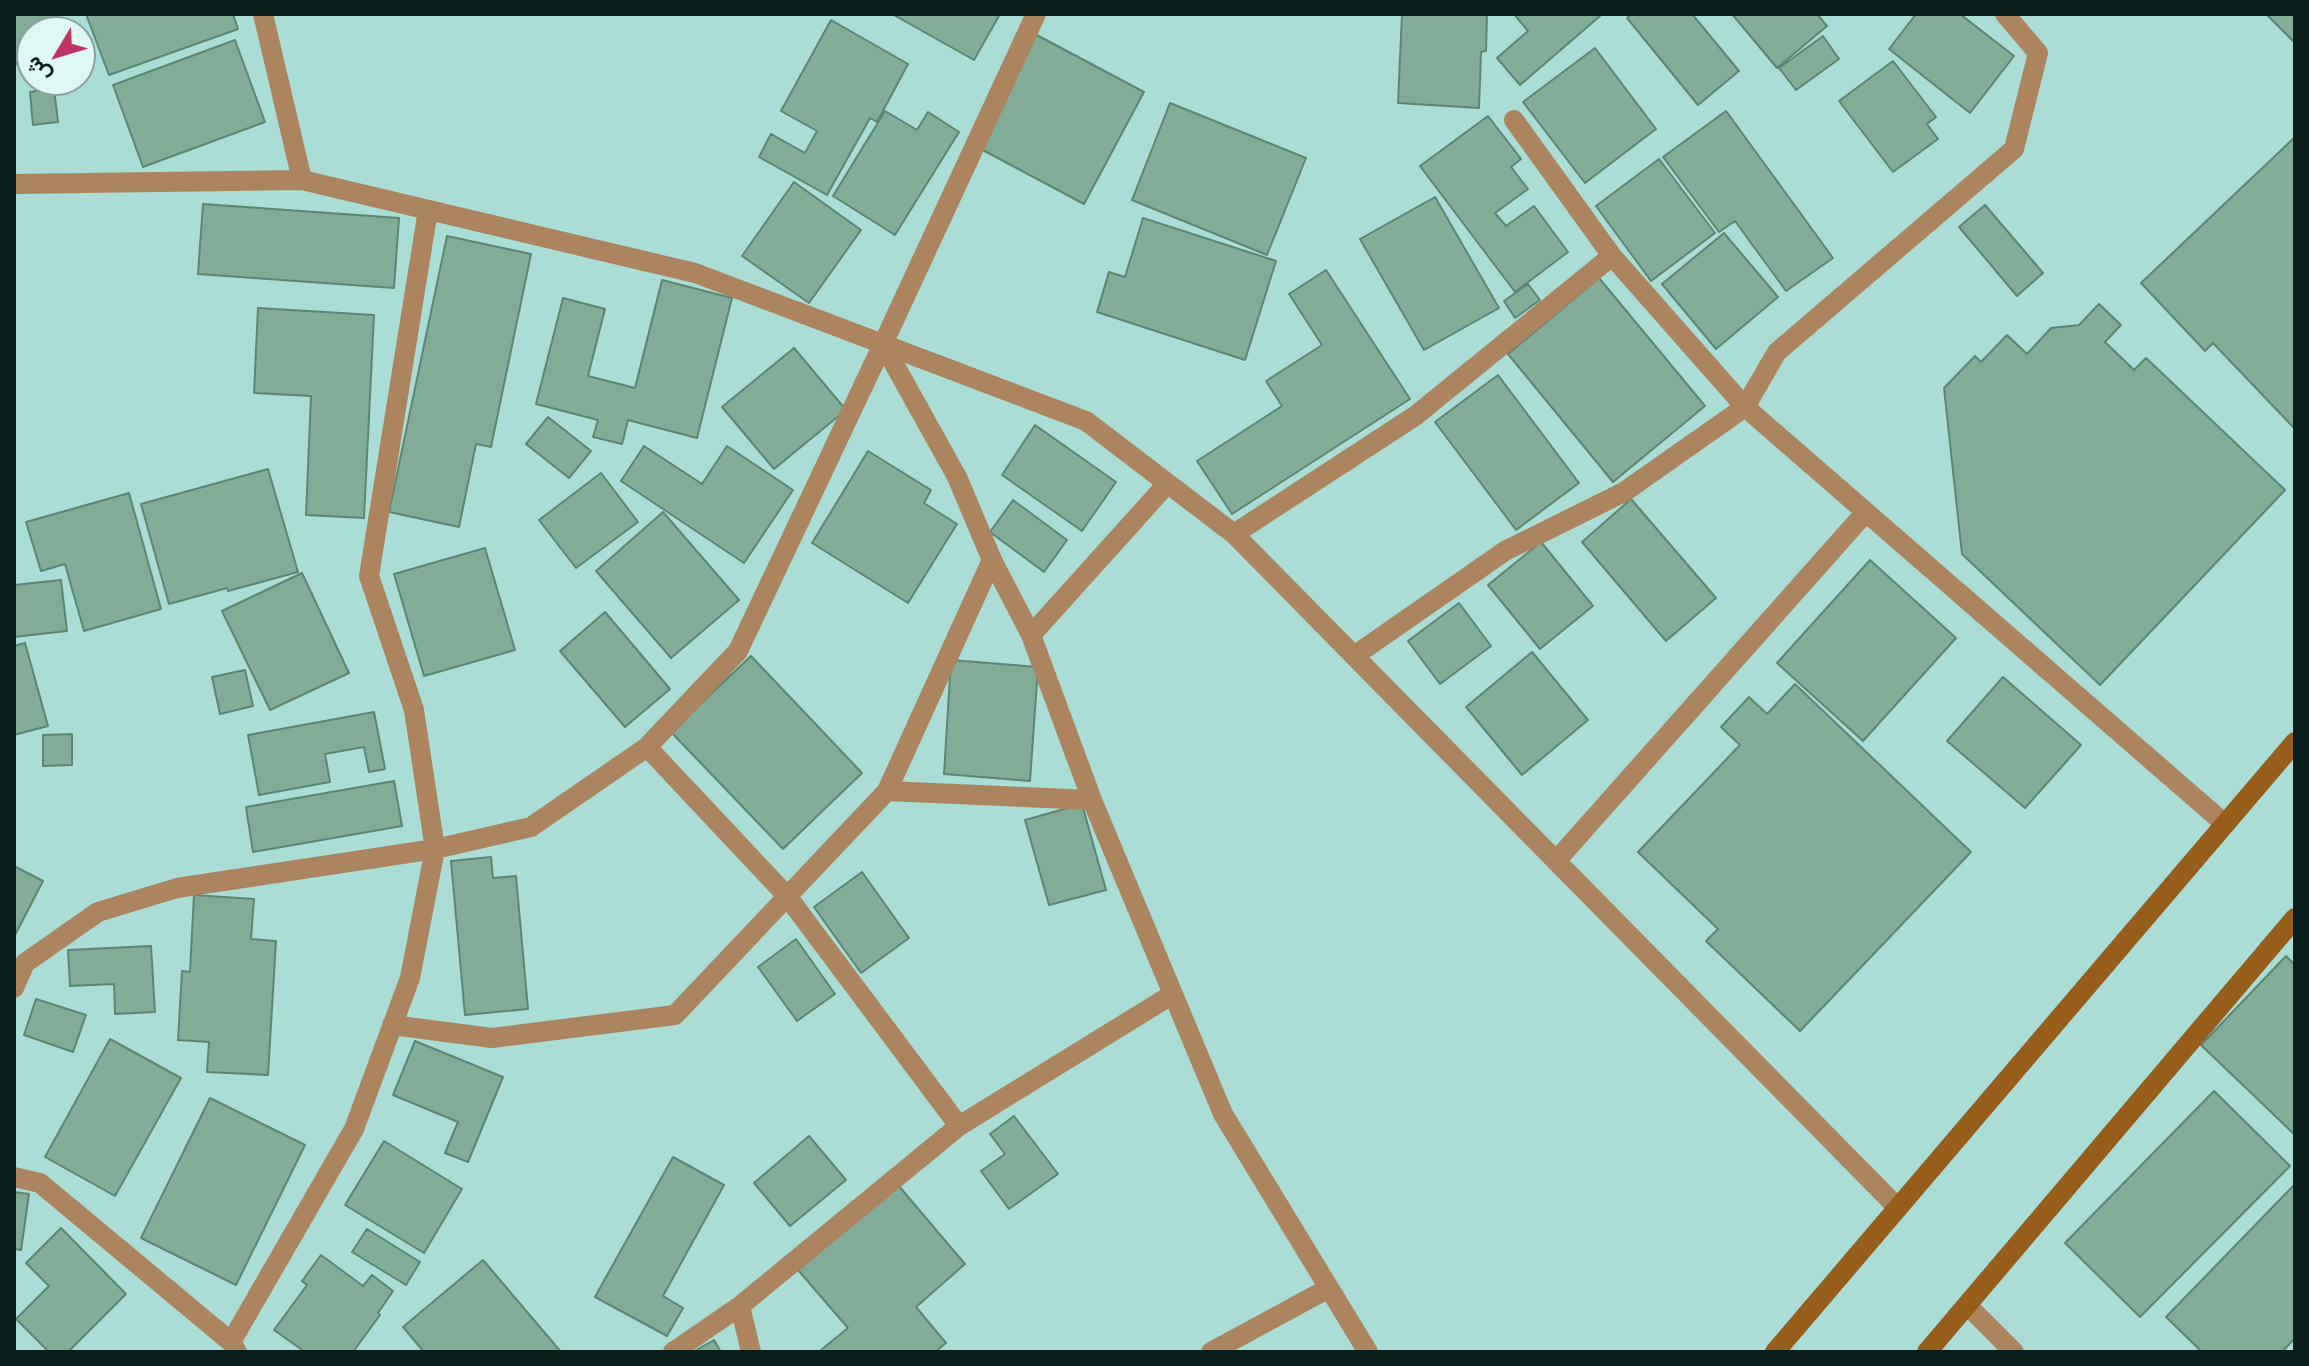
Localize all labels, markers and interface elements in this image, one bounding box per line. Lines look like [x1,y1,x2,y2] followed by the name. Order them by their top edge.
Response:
[16,16,96,96] north arrow
[19,51,57,89] text: ش

